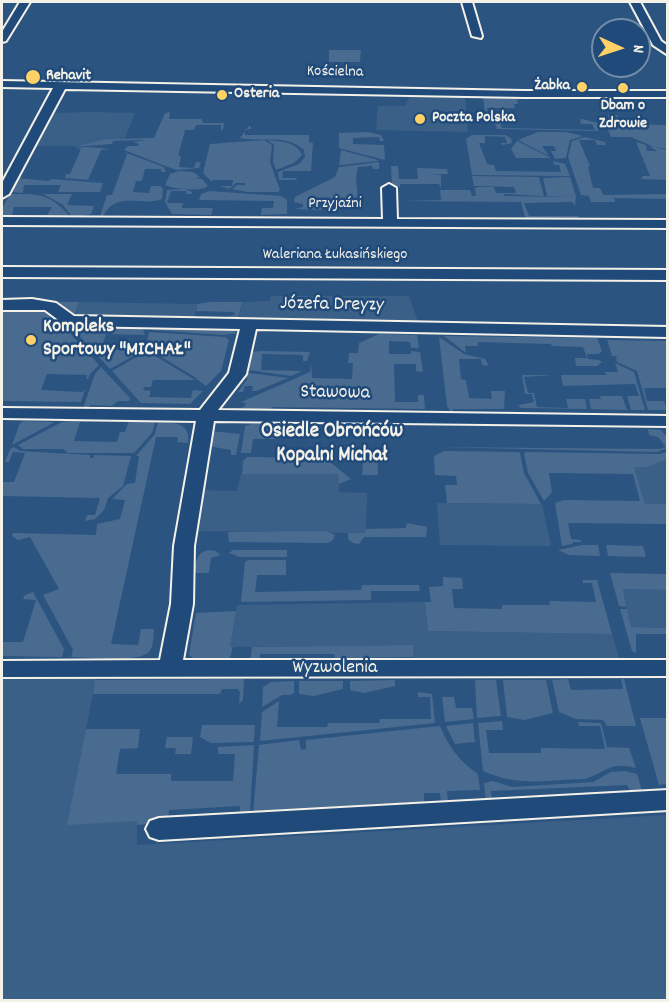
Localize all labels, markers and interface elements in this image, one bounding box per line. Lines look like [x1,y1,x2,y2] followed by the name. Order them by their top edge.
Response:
[591,18,651,78] north arrow
[626,44,649,53] text: N
[307,63,363,83] street label: Kościelna
[46,67,91,87] place label: Rehavit
[24,68,42,86] marker: Rehavit
[534,77,570,97] place label: Żabka
[575,80,589,94] marker: Żabka
[616,81,630,95] marker: Dbam o Zdrowie
[234,85,279,105] place label: Osteria
[215,88,229,102] marker: Osteria
[599,97,647,135] place label: Dbam o Zdrowie
[432,109,515,129] place label: Poczta Polska
[413,112,427,126] marker: Poczta Polska
[308,195,362,215] street label: Przyjaźni
[263,246,407,266] street label: Waleriana Łukasińskiego
[280,293,384,319] street label: Józefa Dreyzy
[43,316,191,363] place label: Kompleks Sportowy "MICHAŁ"
[24,333,38,347] marker: Kompleks Sportowy "MICHAŁ"
[300,381,370,407] street label: Stawowa
[261,420,403,470] district label: Osiedle Obrońców Kopalni Michał
[293,657,377,681] street label: Wyzwolenia

